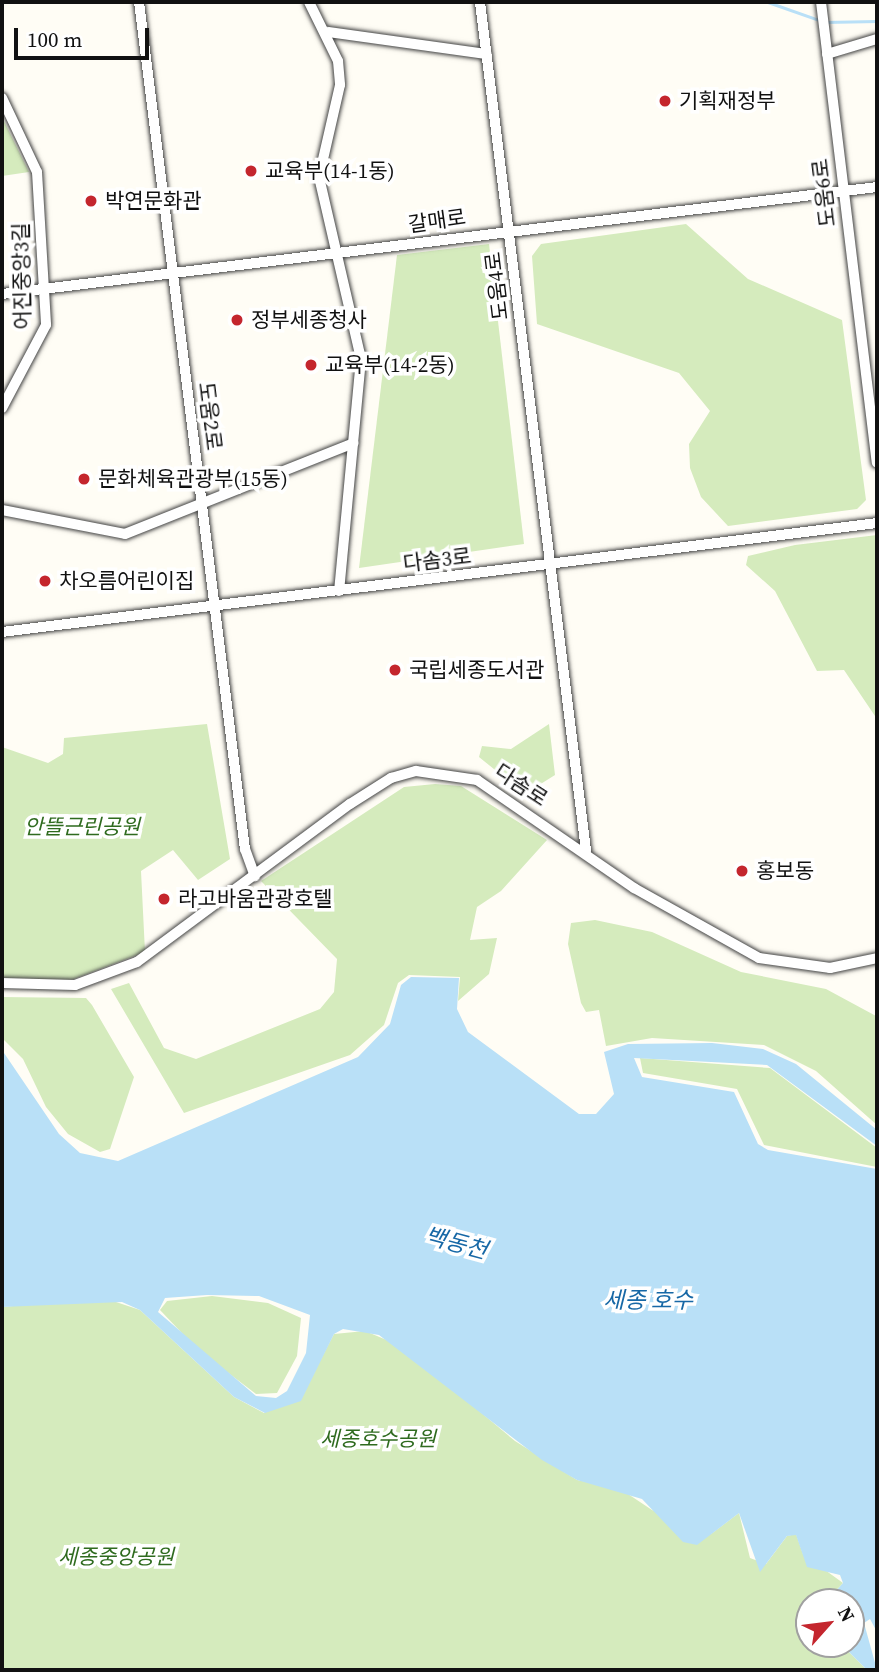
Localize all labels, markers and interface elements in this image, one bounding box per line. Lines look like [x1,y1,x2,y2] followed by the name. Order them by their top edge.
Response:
[18,14,152,58] scale bar
[27,25,82,54] text: 100 m
[679,88,776,114] place label: 기획재정부
[657,93,673,109] marker: 기획재정부
[807,157,841,229] street label: 도움6로
[265,158,395,184] place label: 교육부(14-1동)
[243,163,259,179] marker: 교육부(14-1동)
[105,188,202,214] place label: 박연문화관
[83,193,99,209] marker: 박연문화관
[407,204,467,238] street label: 갈매로
[8,222,36,330] street label: 어진중앙3길
[480,250,514,322] street label: 도움4로
[251,307,367,333] place label: 정부세종청사
[229,312,245,328] marker: 정부세종청사
[325,352,455,378] place label: 교육부(14-2동)
[303,357,319,373] marker: 교육부(14-2동)
[193,380,227,452] street label: 도움2로
[98,466,288,492] place label: 문화체육관광부(15동)
[76,471,92,487] marker: 문화체육관광부(15동)
[401,543,473,577] street label: 다솜3로
[59,568,194,594] place label: 차오름어린이집
[37,573,53,589] marker: 차오름어린이집
[409,657,544,683] place label: 국립세종도서관
[387,662,403,678] marker: 국립세종도서관
[490,759,552,811] street label: 다솜로
[24,814,140,840] park label: 안뜰근린공원
[756,858,814,884] place label: 홍보동
[734,863,750,879] marker: 홍보동
[178,886,333,912] place label: 라고바움관광호텔
[156,891,172,907] marker: 라고바움관광호텔
[422,1221,490,1265] water label: 백동천
[603,1286,693,1314] water label: 세종 호수
[320,1426,436,1452] park label: 세종호수공원
[58,1544,174,1570] park label: 세종중앙공원
[795,1588,865,1658] north arrow
[832,1602,862,1626] text: N

